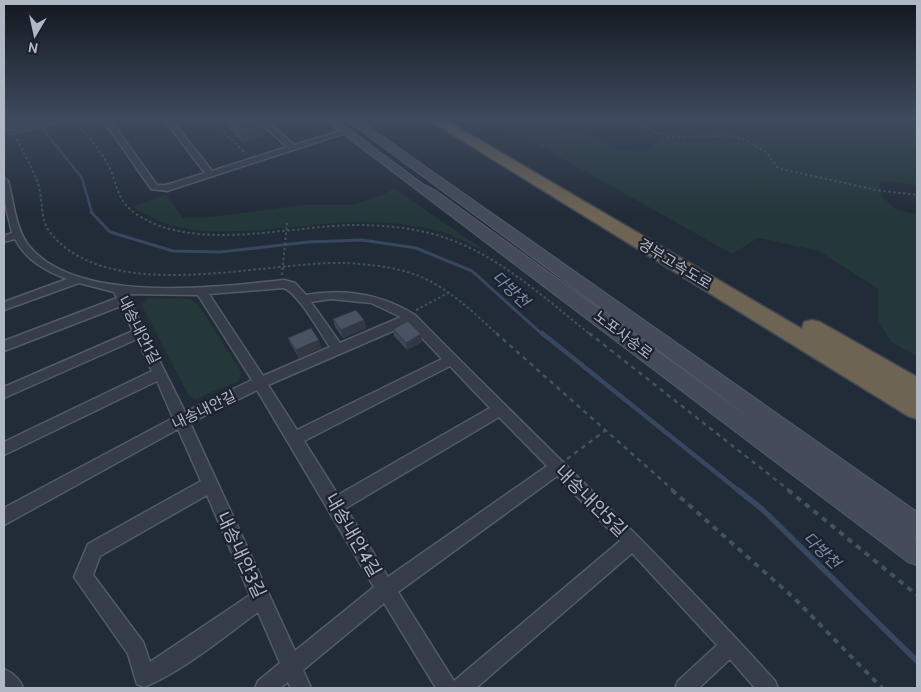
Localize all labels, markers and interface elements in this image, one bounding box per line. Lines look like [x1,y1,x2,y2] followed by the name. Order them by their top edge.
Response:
[10,10,60,60] north arrow
[27,38,39,58] text: N
[635,235,715,293] street label: 경부고속도로
[488,267,535,313] water label: 다방천
[114,293,164,367] street label: 내송내안1길
[590,307,656,363] street label: 노포사송로
[169,387,239,433] street label: 내송내안길
[551,461,631,541] street label: 내송내안5길
[320,489,386,581] street label: 내송내안4길
[211,508,271,602] street label: 내송내안3길
[799,528,846,574] water label: 다방천

